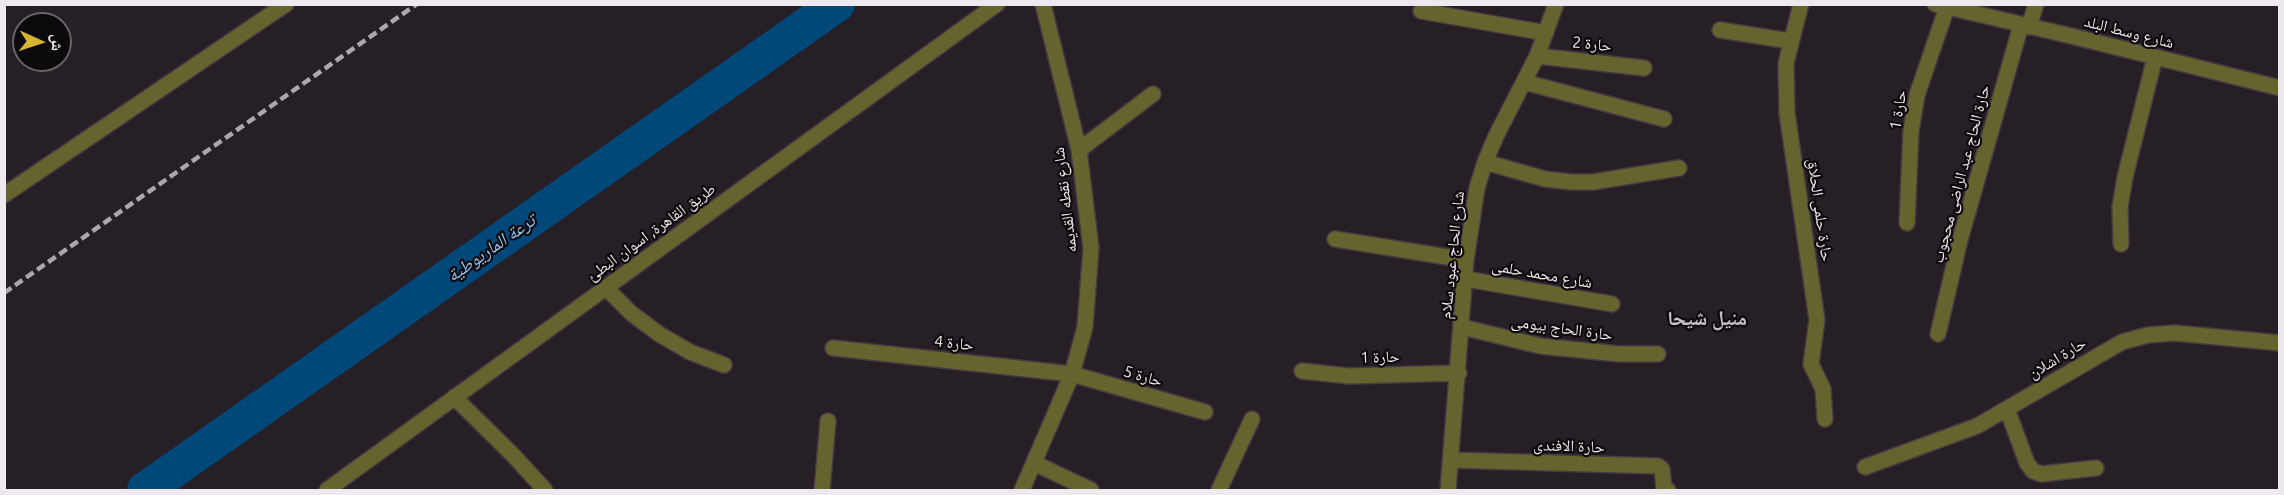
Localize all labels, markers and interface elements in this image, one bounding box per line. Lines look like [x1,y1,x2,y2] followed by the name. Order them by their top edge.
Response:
[12,12,72,72] north arrow
[2082,12,2176,52] street label: شارع وسط البلد
[1571,32,1613,56] street label: حارة 2
[49,34,67,52] text: ش
[1928,83,1994,265] street label: حارة الحاج عبد الراضى محجوب
[1885,89,1911,131] street label: حارة 1
[1049,146,1081,254] street label: شارع نقطه القديمه
[1803,157,1837,263] street label: حارة حلمى الحلاق
[583,179,719,285] street label: طريق القاهرة, اسوان البطئ
[1436,190,1468,320] street label: شارع الحاج عبود سلام
[443,210,539,286] water label: ترعة الماريوطية
[1490,256,1594,292] street label: شارع محمد حلمى
[1667,306,1747,330] district label: منيل شيحا
[1510,311,1614,345] street label: حارة الحاج بيومى
[933,331,975,355] street label: حارة 4
[2025,333,2089,383] street label: حارة اشلان
[1360,347,1400,367] street label: حارة 1
[1121,361,1165,391] street label: حارة 5
[1533,435,1605,457] street label: حارة الافندى

